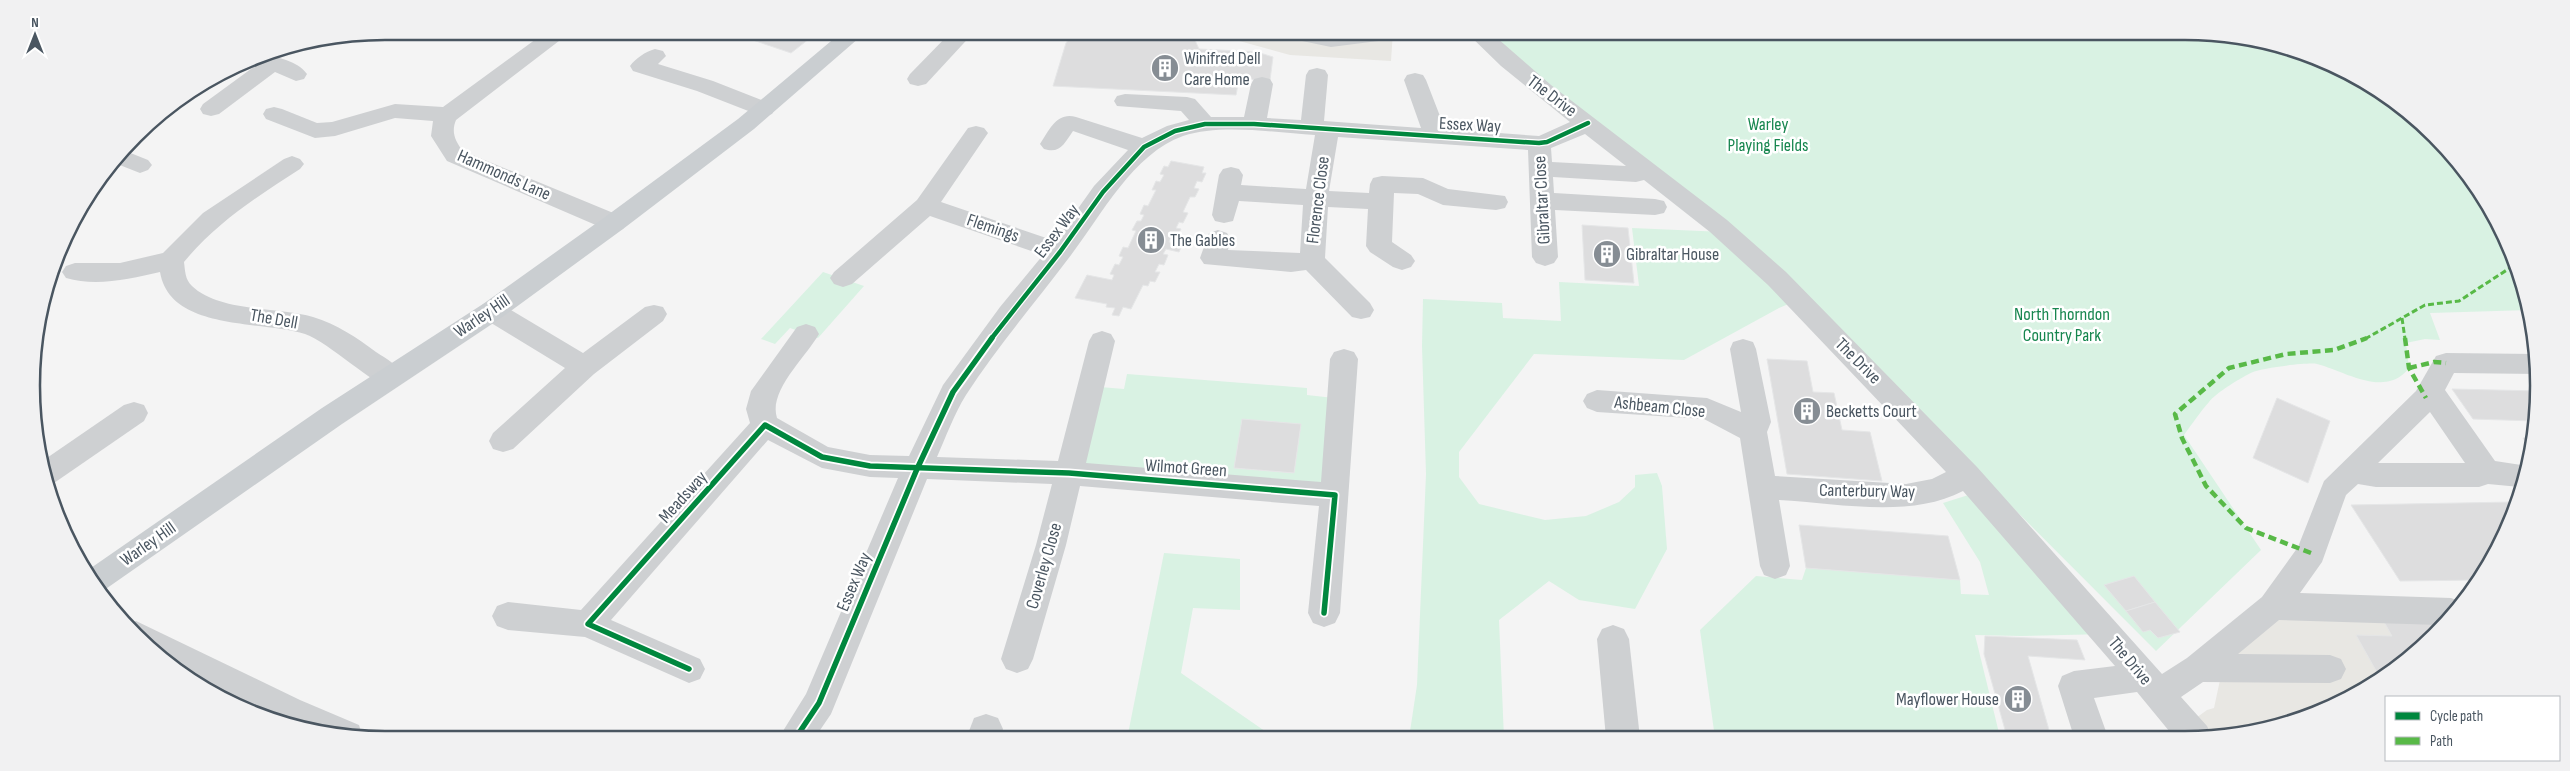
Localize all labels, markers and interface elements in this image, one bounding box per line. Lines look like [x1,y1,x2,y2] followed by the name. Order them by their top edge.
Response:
[10,10,60,60] north arrow
[31,14,39,31] text: N
[1184,48,1261,90] place label: Winifred Dell Care Home
[1150,53,1180,83] building icon: Winifred Dell Care Home
[1523,71,1581,121] street label: The Drive
[1439,113,1501,137] street label: Essex Way
[1728,114,1808,156] park label: Warley Playing Fields
[454,145,554,205] street label: Hammonds Lane
[1302,155,1334,245] street label: Florence Close
[1529,155,1555,245] street label: Gibraltar Close
[1030,200,1084,262] street label: Essex Way
[964,209,1022,247] street label: Flemings
[1136,225,1166,255] building icon: The Gables
[1170,230,1235,251] place label: The Gables
[1592,239,1622,269] building icon: Gibraltar House
[1626,244,1719,265] place label: Gibraltar House
[450,290,514,342] street label: Warley Hill
[2014,304,2110,346] park label: North Thorndon Country Park
[249,305,299,333] street label: The Dell
[1831,334,1885,388] street label: The Drive
[1613,392,1706,422] street label: Ashbeam Close
[1792,396,1822,426] building icon: Becketts Court
[1826,401,1917,422] place label: Becketts Court
[1144,455,1228,481] street label: Wilmot Green
[654,467,712,527] street label: Meadsway
[1819,480,1915,502] street label: Canterbury Way
[116,517,180,571] street label: Warley Hill
[1022,521,1066,611] street label: Coverley Close
[832,549,876,615] street label: Essex Way
[2104,633,2156,689] street label: The Drive
[2003,684,2033,714] building icon: Mayflower House
[1896,689,1999,710] place label: Mayflower House
[2385,696,2560,761] legend
[2430,707,2483,726] text: Cycle path
[2430,732,2453,751] text: Path

